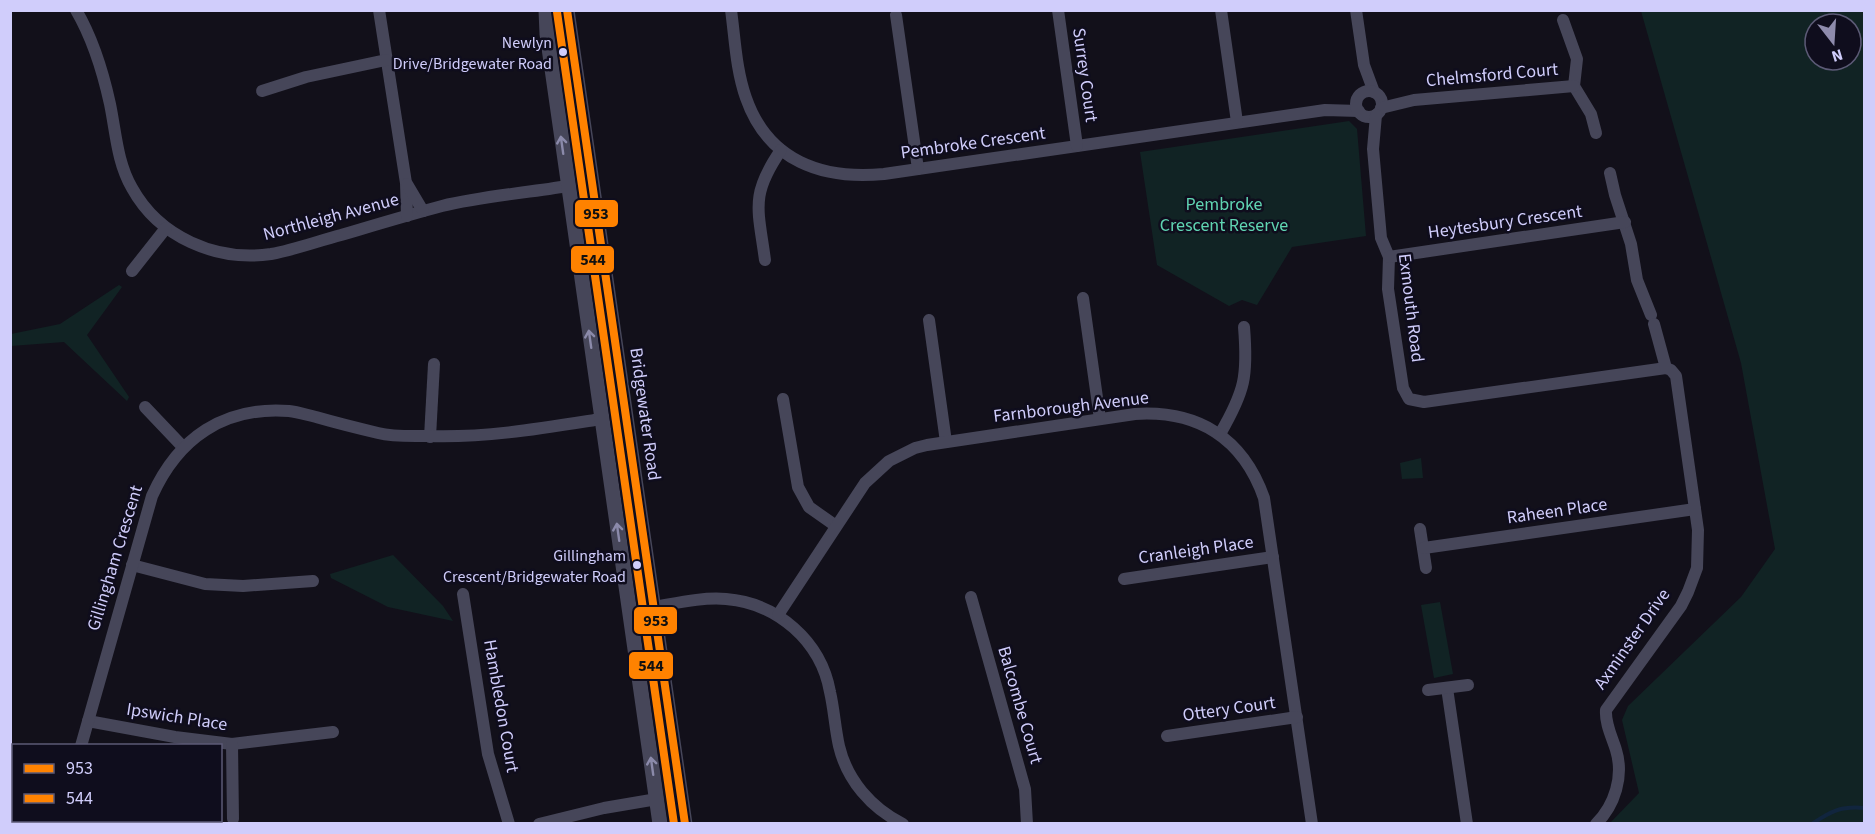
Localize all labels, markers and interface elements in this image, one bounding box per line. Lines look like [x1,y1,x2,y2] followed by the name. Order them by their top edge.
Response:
[1803,12,1863,72] north arrow
[1066,26,1104,124] street label: Surrey Court
[393,32,552,75] place label: Newlyn Drive/Bridgewater Road
[1829,43,1845,67] text: N
[557,46,569,58] marker: Newlyn Drive/Bridgewater Road
[1425,57,1559,93] street label: Chelmsford Court
[899,120,1047,166] street label: Pembroke Crescent
[557,136,568,156] one-way arrow
[260,187,402,247] street label: Northleigh Avenue
[1160,192,1288,238] park label: Pembroke Crescent Reserve
[574,199,619,228] line badge: 953
[1426,199,1584,245] street label: Heytesbury Crescent
[583,203,609,225] text: 953
[570,245,615,274] line badge: 544
[580,249,606,271] text: 544
[1392,252,1430,364] street label: Exmouth Road
[584,329,595,349] one-way arrow
[623,346,667,482] street label: Bridgewater Road
[992,385,1150,429] street label: Farnborough Avenue
[81,482,149,634] street label: Gillingham Crescent
[1505,492,1609,530] street label: Raheen Place
[612,522,623,542] one-way arrow
[1137,530,1255,570] street label: Cranleigh Place
[443,545,626,588] place label: Gillingham Crescent/Bridgewater Road
[631,559,643,571] marker: Gillingham Crescent/Bridgewater Road
[1588,584,1676,694] street label: Axminster Drive
[633,606,678,635] line badge: 953
[643,610,669,632] text: 953
[477,638,525,774] street label: Hambledon Court
[991,643,1049,767] street label: Balcombe Court
[628,651,674,680] line badge: 544
[638,655,664,677] text: 544
[1181,690,1277,728] street label: Ottery Court
[125,697,229,737] street label: Ipswich Place
[12,744,222,822] legend
[66,756,93,781] text: 953
[646,756,657,776] one-way arrow
[66,786,93,811] text: 544

